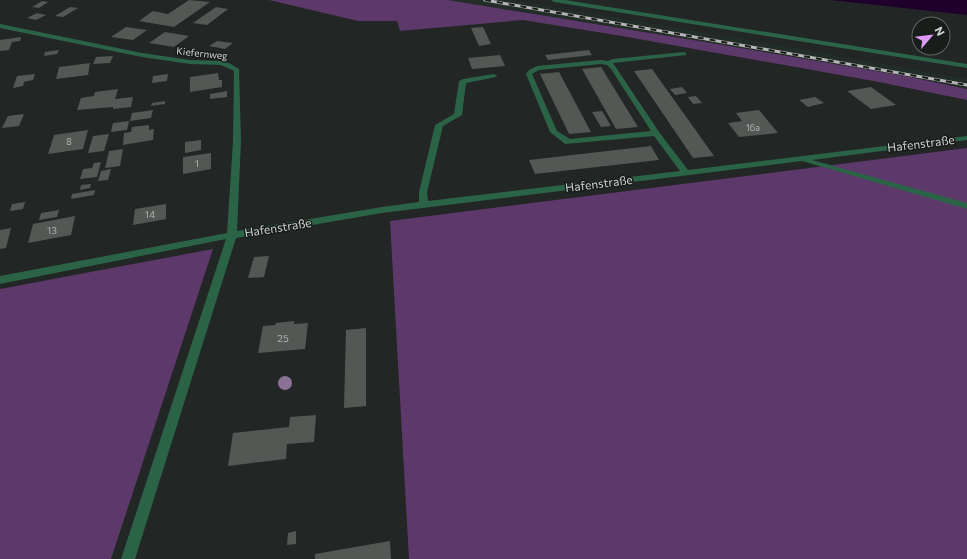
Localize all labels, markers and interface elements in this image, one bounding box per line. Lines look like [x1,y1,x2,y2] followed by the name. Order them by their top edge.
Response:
[911,16,951,56] north arrow
[933,24,948,38] text: N
[176,44,229,62] street label: Kiefernweg
[746,122,760,133] house number: 16a
[886,132,955,154] street label: Hafenstraße
[66,136,72,147] house number: 8
[195,157,199,169] house number: 1
[564,172,633,194] street label: Hafenstraße
[145,208,155,220] house number: 14
[243,215,312,239] street label: Hafenstraße
[47,224,57,236] house number: 13
[277,332,289,344] house number: 25

